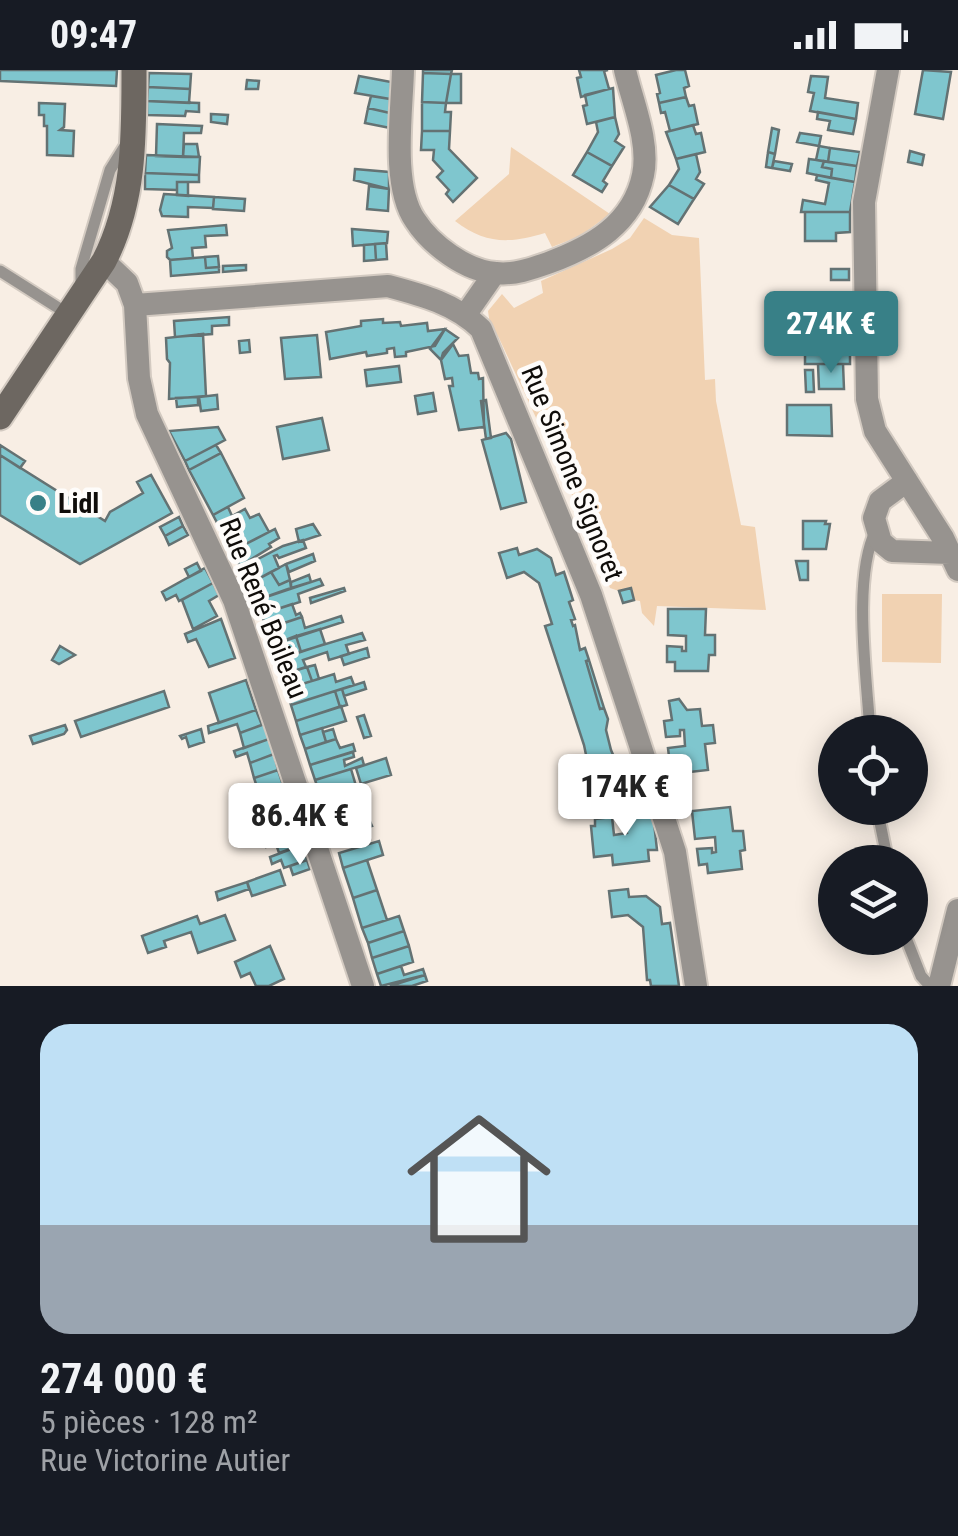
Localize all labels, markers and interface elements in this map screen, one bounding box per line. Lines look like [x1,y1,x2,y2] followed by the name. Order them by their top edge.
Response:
[50,13,137,57] text: 09:47
[750,291,912,376] pin: 274K €
[786,304,876,342] text: 274K €
[514,361,631,586] street label: Rue Simone Signoret
[58,487,99,520] place label: Lidl
[27,492,49,514] marker: Lidl
[212,513,315,703] street label: Rue René Boileau
[818,715,928,955] map controls
[818,715,928,825] button: locate
[544,754,706,839] pin: 174K €
[580,767,670,805] text: 174K €
[208,783,392,868] pin: 86.4K €
[250,796,350,834] text: 86.4K €
[818,845,928,955] button: layers
[389,1089,569,1269] icon: home
[40,1354,208,1403] text: 274 000 €
[40,1403,258,1441] text: 5 pièces · 128 m²
[40,1441,290,1479] text: Rue Victorine Autier

